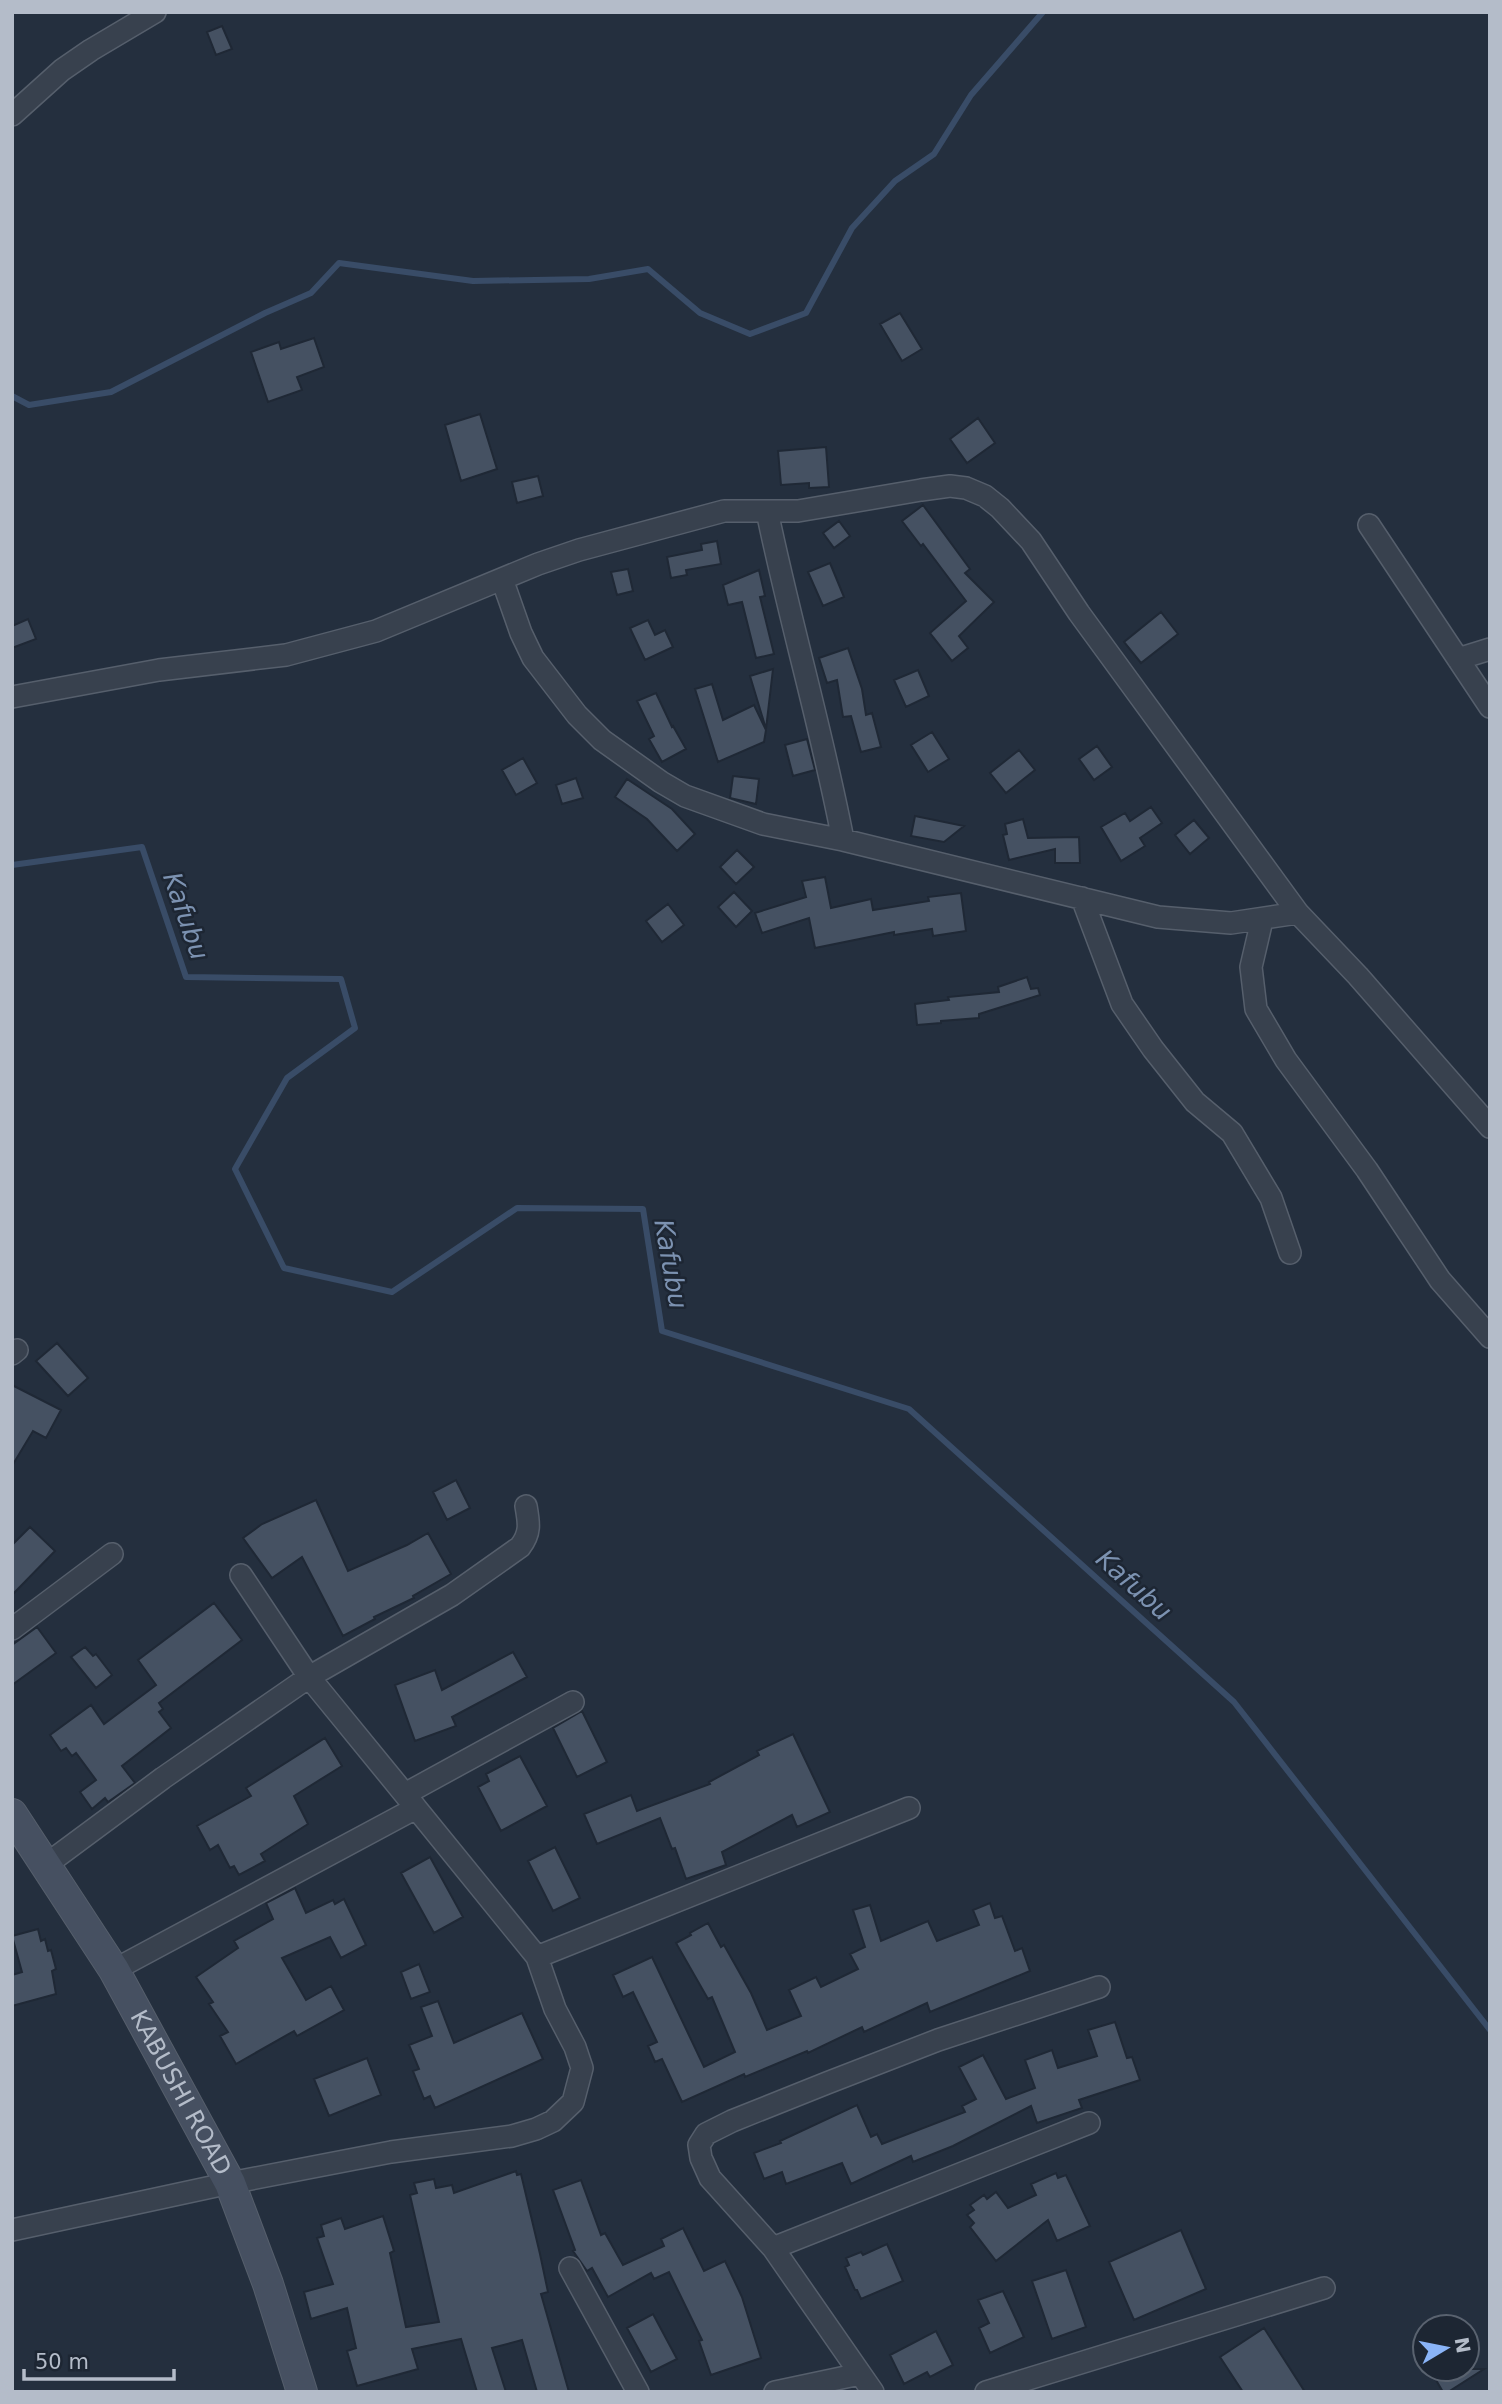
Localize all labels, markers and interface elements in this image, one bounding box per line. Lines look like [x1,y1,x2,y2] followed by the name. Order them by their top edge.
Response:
[157,868,215,964] water label: Kafubu
[648,1217,694,1311] water label: Kafubu
[1090,1544,1178,1626] water label: Kafubu
[125,2005,237,2180] street label: KABUSHI ROAD
[1411,2313,1481,2383] north arrow
[1451,2335,1475,2355] text: N
[24,2338,175,2382] scale bar
[35,2350,89,2374] text: 50 m

